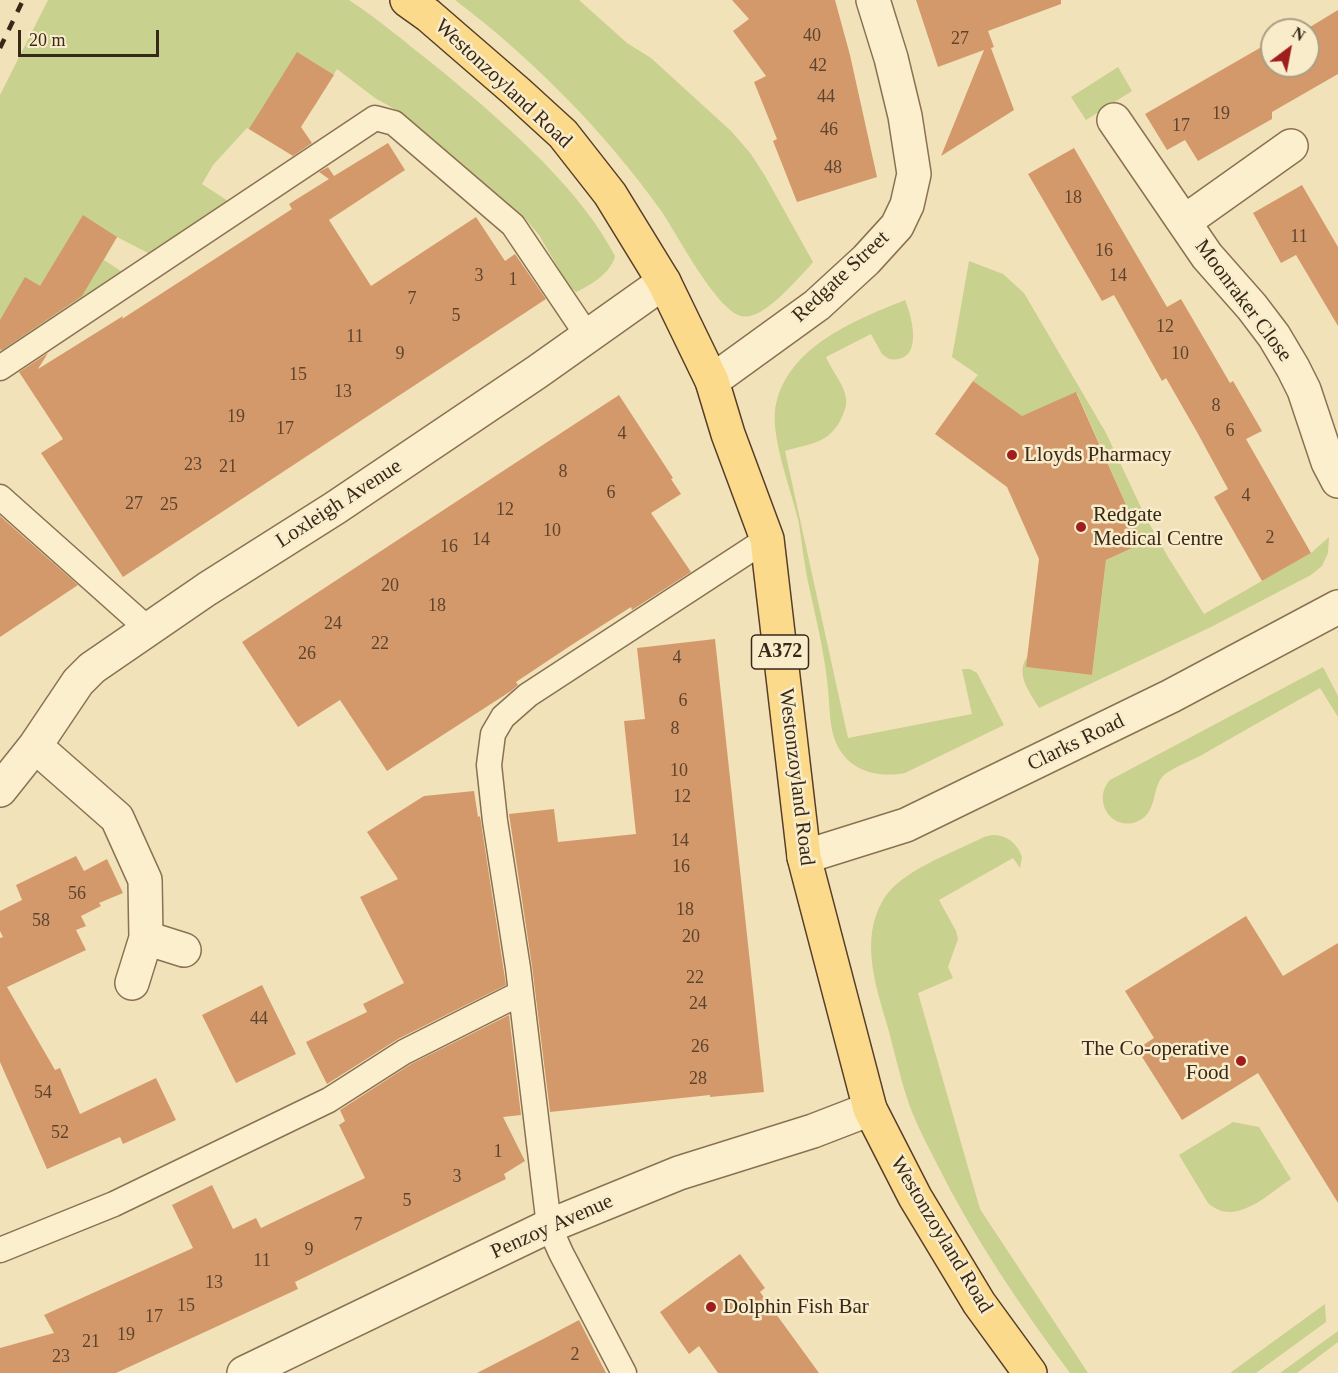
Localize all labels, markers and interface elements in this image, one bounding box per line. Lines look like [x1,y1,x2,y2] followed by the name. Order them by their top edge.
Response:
[429,14,577,154] street label: Westonzoyland Road
[21,18,162,56] scale bar
[1260,18,1320,78] north arrow
[1289,24,1308,44] text: N
[803,25,821,47] house number: 40
[951,28,969,50] house number: 27
[29,30,66,50] text: 20 m
[809,55,827,77] house number: 42
[817,86,835,108] house number: 44
[1212,103,1230,125] house number: 19
[1172,115,1190,137] house number: 17
[820,119,838,141] house number: 46
[824,157,842,179] house number: 48
[1064,187,1082,209] house number: 18
[787,226,895,328] street label: Redgate Street
[1290,226,1308,248] house number: 11
[1189,235,1297,367] street label: Moonraker Close
[1095,240,1113,262] house number: 16
[474,265,484,287] house number: 3
[1109,265,1127,287] house number: 14
[508,269,518,291] house number: 1
[408,288,416,310] house number: 7
[452,305,460,327] house number: 5
[1156,316,1174,338] house number: 12
[346,326,364,348] house number: 11
[396,343,404,365] house number: 9
[1171,343,1189,365] house number: 10
[289,364,307,386] house number: 15
[334,381,352,403] house number: 13
[1212,395,1220,417] house number: 8
[227,406,245,428] house number: 19
[276,418,294,440] house number: 17
[1226,420,1234,442] house number: 6
[618,423,626,445] house number: 4
[1024,442,1172,468] place label: Lloyds Pharmacy
[1005,448,1019,462] marker: Lloyds Pharmacy
[184,454,202,476] house number: 23
[271,454,407,554] street label: Loxleigh Avenue
[219,456,237,478] house number: 21
[558,461,568,483] house number: 8
[606,482,616,504] house number: 6
[1242,485,1250,507] house number: 4
[125,493,143,515] house number: 27
[160,494,178,516] house number: 25
[496,499,514,521] house number: 12
[1093,502,1223,552] place label: Redgate Medical Centre
[543,520,561,542] house number: 10
[1074,520,1088,534] marker: Redgate Medical Centre
[1266,527,1274,549] house number: 2
[472,529,490,551] house number: 14
[440,536,458,558] house number: 16
[381,575,399,597] house number: 20
[428,595,446,617] house number: 18
[324,613,342,635] house number: 24
[371,633,389,655] house number: 22
[752,635,808,669] road number: A372
[298,643,316,665] house number: 26
[672,647,682,669] house number: 4
[773,687,819,867] street label: Westonzoyland Road
[678,690,688,712] house number: 6
[1024,709,1128,777] street label: Clarks Road
[670,718,680,740] house number: 8
[670,760,688,782] house number: 10
[673,786,691,808] house number: 12
[671,830,689,852] house number: 14
[672,856,690,878] house number: 16
[68,883,86,905] house number: 56
[676,899,694,921] house number: 18
[32,910,50,932] house number: 58
[682,926,700,948] house number: 20
[686,967,704,989] house number: 22
[689,993,707,1015] house number: 24
[250,1008,268,1030] house number: 44
[691,1036,709,1058] house number: 26
[1081,1036,1229,1086] place label: The Co-operative Food
[1234,1054,1248,1068] marker: The Co-operative Food
[689,1068,707,1090] house number: 28
[34,1082,52,1104] house number: 54
[51,1122,69,1144] house number: 52
[494,1141,502,1163] house number: 1
[884,1152,998,1318] street label: Westonzoyland Road
[452,1166,462,1188] house number: 3
[487,1189,617,1265] street label: Penzoy Avenue
[402,1190,412,1212] house number: 5
[354,1214,362,1236] house number: 7
[304,1239,314,1261] house number: 9
[253,1250,271,1272] house number: 11
[205,1272,223,1294] house number: 13
[723,1294,869,1320] place label: Dolphin Fish Bar
[177,1295,195,1317] house number: 15
[704,1300,718,1314] marker: Dolphin Fish Bar
[145,1306,163,1328] house number: 17
[117,1324,135,1346] house number: 19
[82,1331,100,1353] house number: 21
[570,1344,580,1366] house number: 2
[52,1346,70,1368] house number: 23

